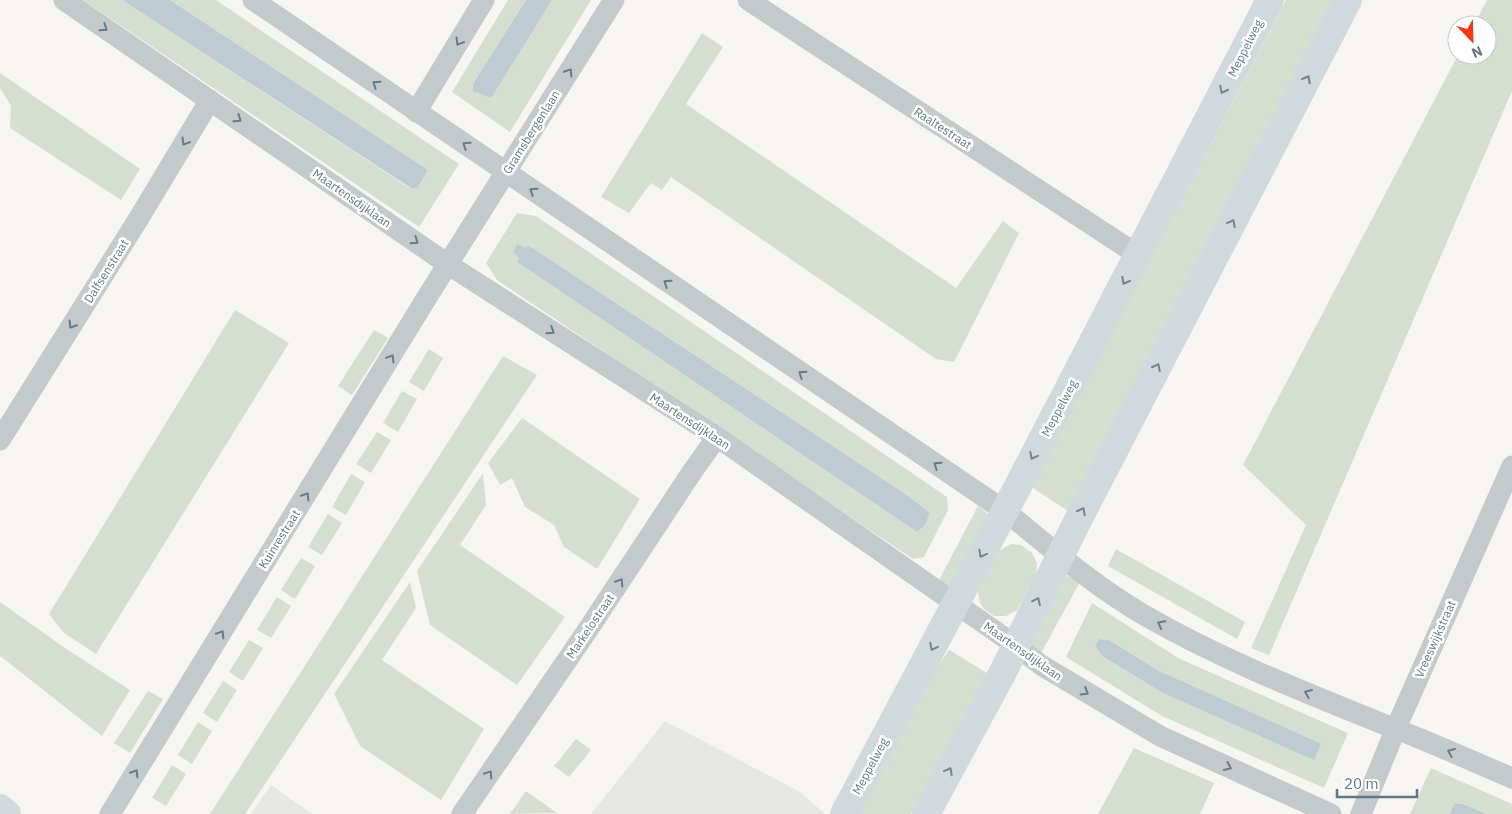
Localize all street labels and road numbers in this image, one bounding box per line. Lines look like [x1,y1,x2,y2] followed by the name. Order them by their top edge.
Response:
[1224,16,1266,79] street label: Meppelweg
[499,87,563,177] street label: Gramsbergenlaan
[911,104,975,152] street label: Raaltestraat
[310,165,394,231] street label: Maartensdijklaan
[81,236,131,306] street label: Dalfsenstraat
[1038,376,1081,439] street label: Meppelweg
[647,389,733,453] street label: Maartensdijklaan
[255,507,303,571] street label: Kuinrestraat
[563,591,617,661] street label: Markelostraat
[1411,598,1459,680] street label: Vreeswijkstraat
[981,618,1065,684] street label: Maartensdijklaan
[849,734,892,797] street label: Meppelweg

